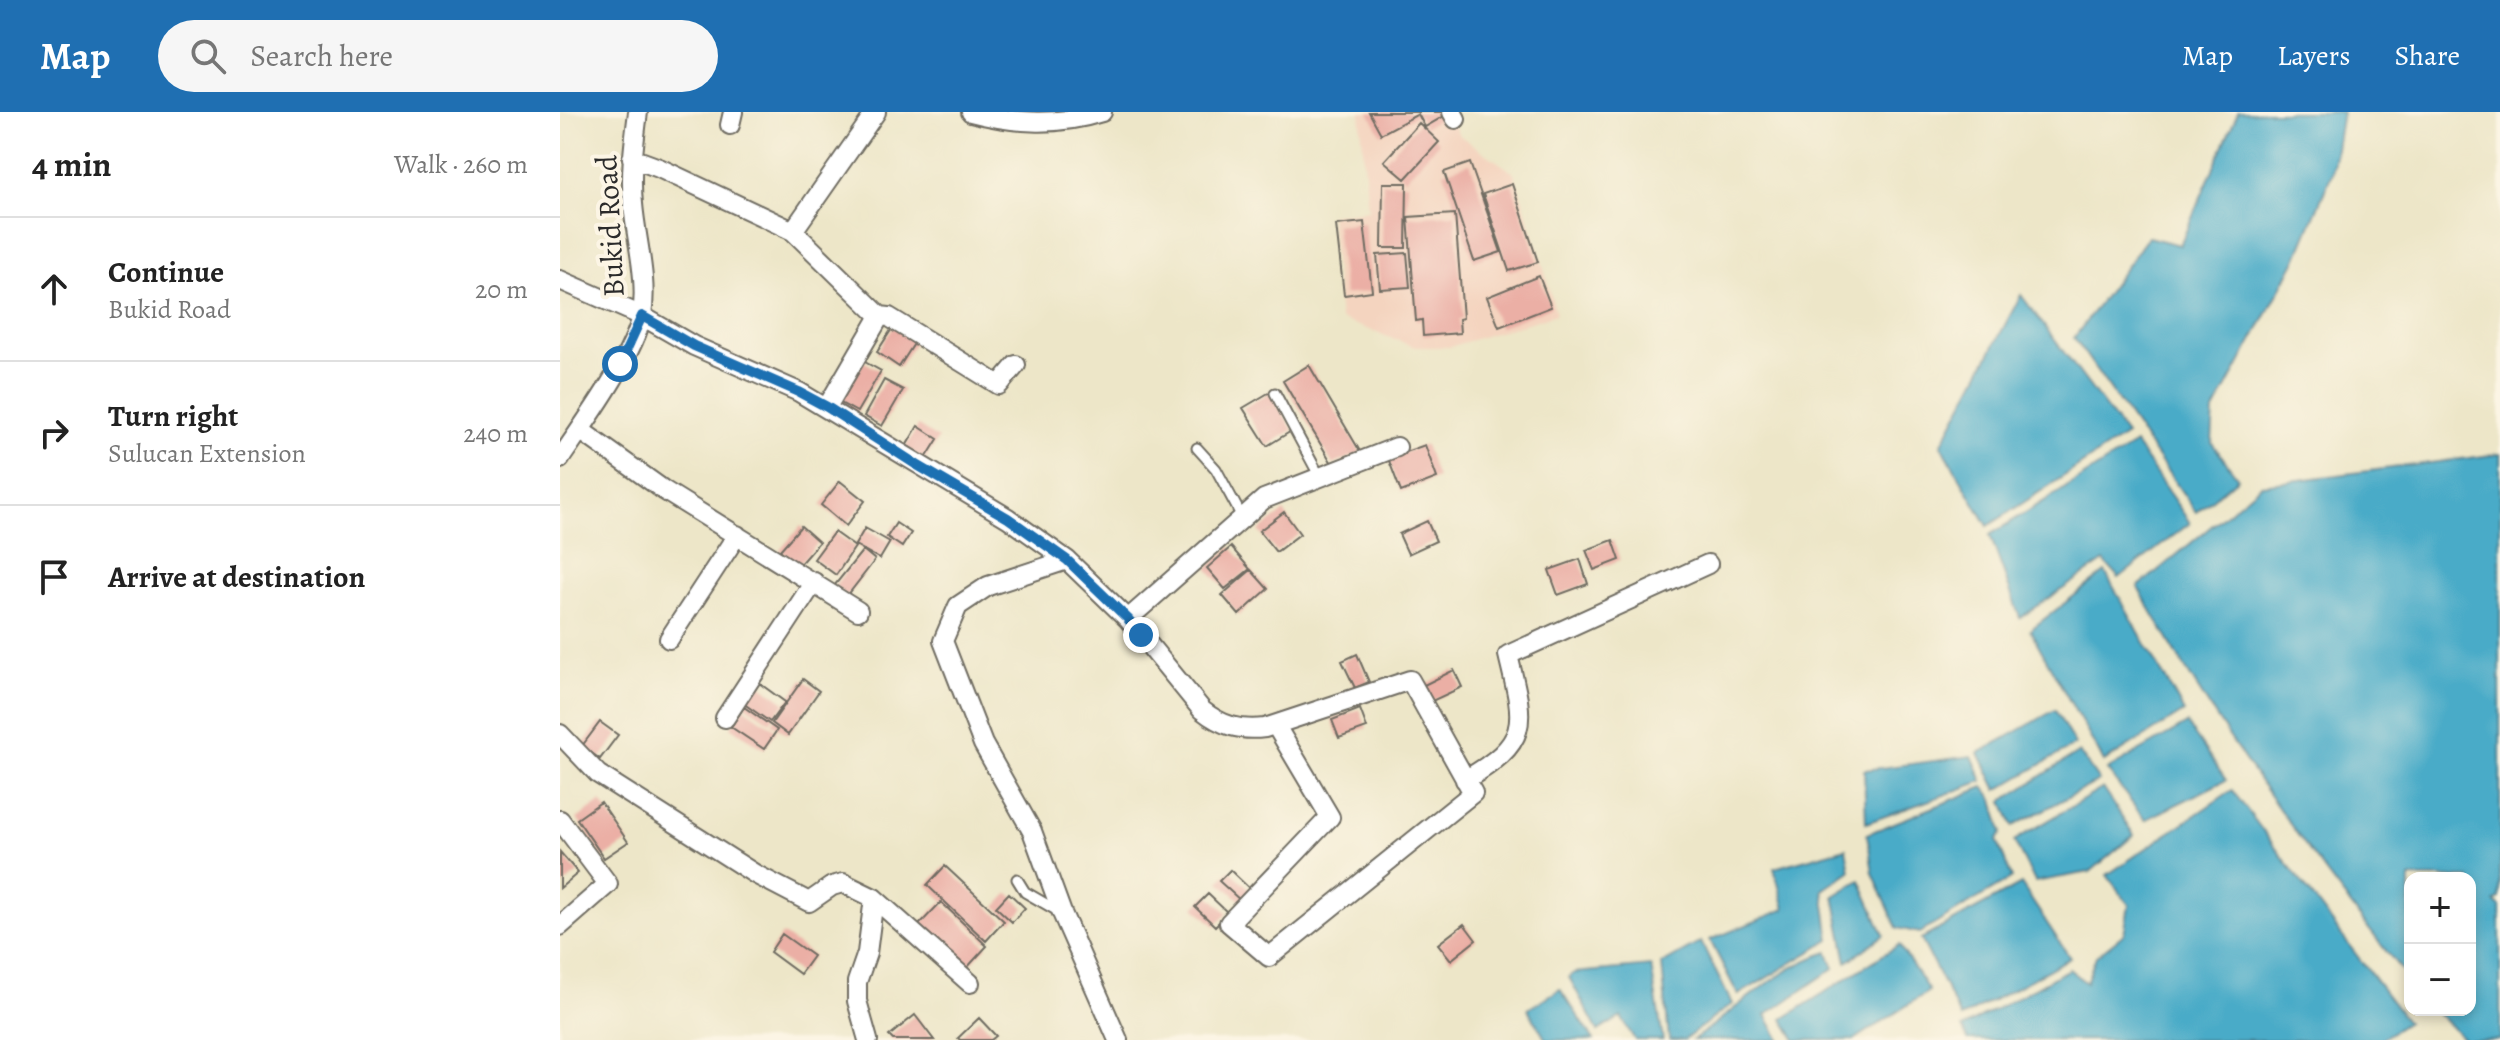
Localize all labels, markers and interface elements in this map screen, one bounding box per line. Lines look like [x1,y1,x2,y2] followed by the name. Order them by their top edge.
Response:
[158,20,718,92] search box
[40,30,110,82] text: Map
[186,34,230,78] icon: search
[250,36,393,76] text: Search here
[2182,37,2233,75] text: Map
[2277,37,2350,75] text: Layers
[2394,37,2460,75] text: Share
[32,141,111,188] text: 4 min
[394,147,528,182] text: Walk · 260 m
[586,153,634,298] street label: Bukid Road
[108,252,224,292] text: Continue
[32,267,76,311] icon: ahead
[475,272,528,307] text: 20 m
[108,292,231,327] text: Bukid Road
[602,346,638,382] route start
[108,396,238,436] text: Turn right
[32,411,76,455] icon: right
[463,416,528,451] text: 240 m
[108,436,306,471] text: Sulucan Extension
[32,555,76,599] icon: arrive
[108,557,365,597] text: Arrive at destination
[1123,617,1159,653] route end
[2404,872,2476,1016] map controls
[2404,872,2476,944] button: +
[2404,944,2476,1016] button: −

